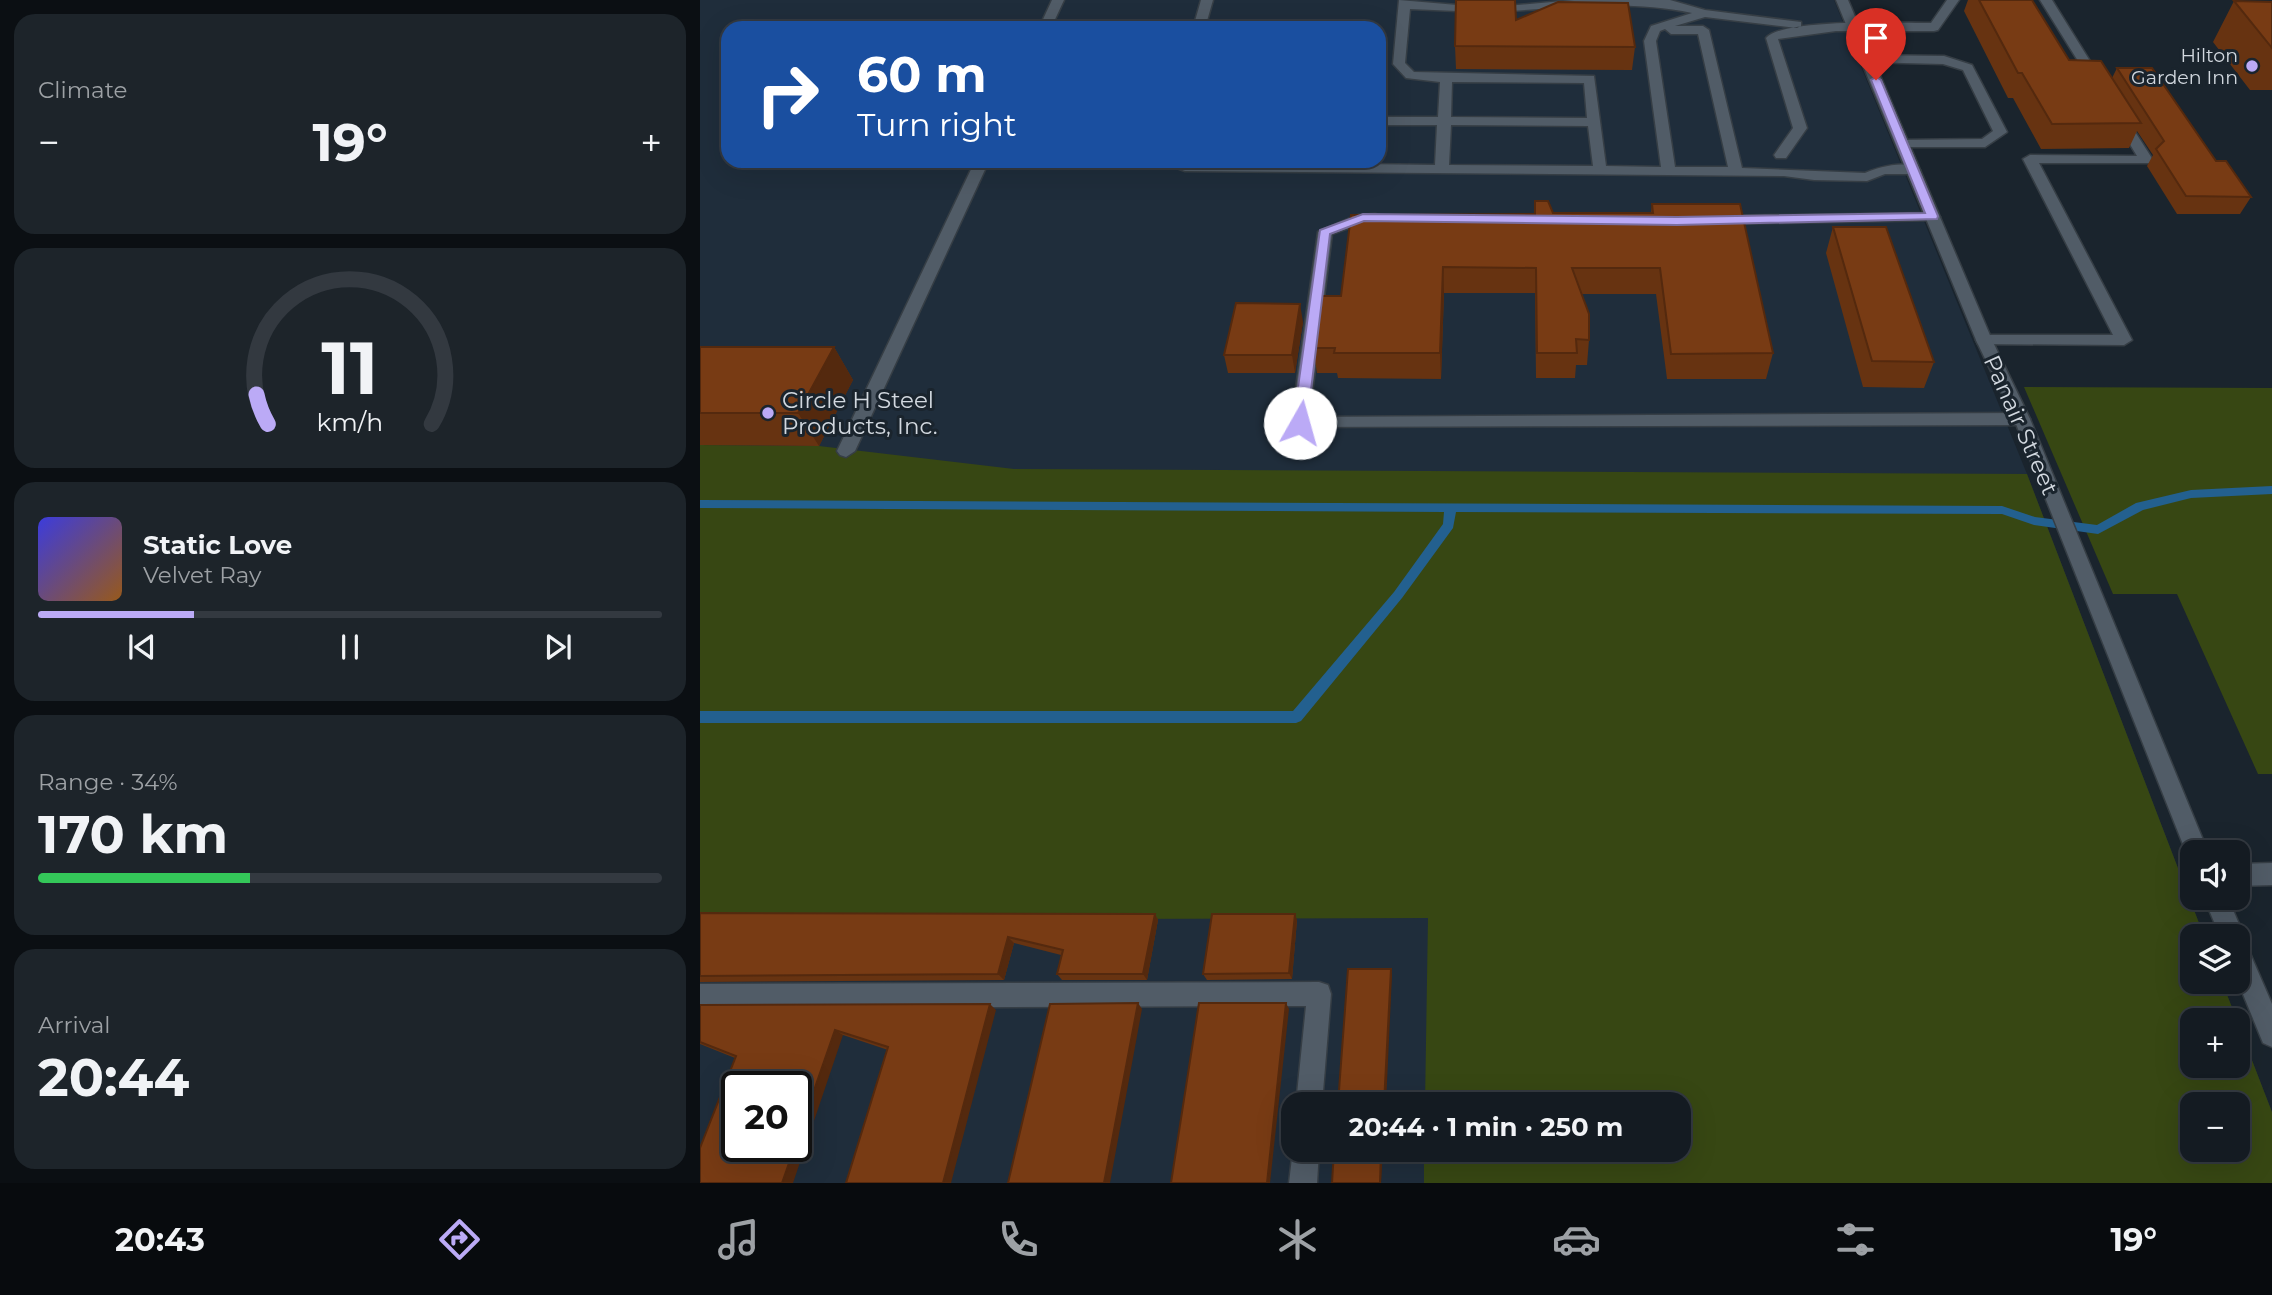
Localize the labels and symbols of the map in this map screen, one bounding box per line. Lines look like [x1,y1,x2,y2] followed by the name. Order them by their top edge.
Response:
[1846,8,1906,80] pin
[2131,44,2238,89] place label: Hilton Garden Inn
[2244,58,2260,74] marker: Hilton Garden Inn
[1978,351,2064,499] street label: Panair Street
[782,386,938,440] place label: Circle H Steel Products, Inc.
[1263,386,1337,460] position arrow
[760,405,776,421] marker: Circle H Steel Products, Inc.
[721,1071,812,1162] speed limit sign: 20

